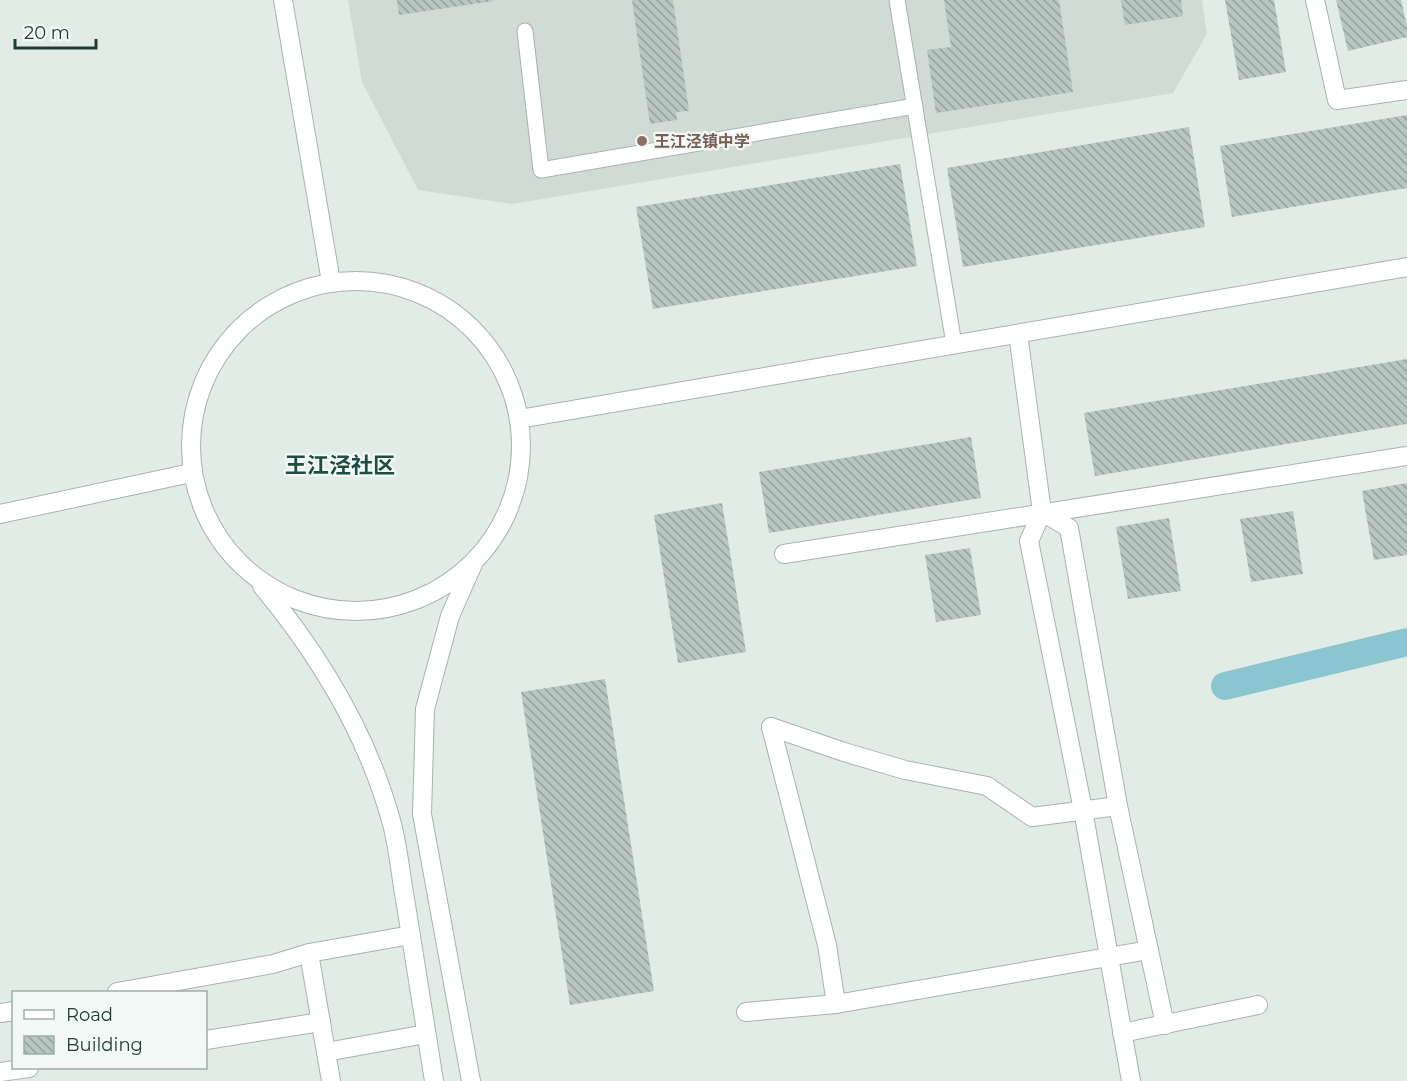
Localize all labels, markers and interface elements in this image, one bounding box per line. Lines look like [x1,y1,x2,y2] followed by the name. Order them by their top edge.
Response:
[15,12,96,50] scale bar
[24,22,70,44] text: 20 m
[654,132,750,151] place label: 王江泾镇中学
[635,134,649,148] marker: 王江泾镇中学
[285,452,395,479] district label: 王江泾社区
[12,991,207,1069] legend
[66,1004,113,1026] text: Road
[66,1034,143,1056] text: Building

